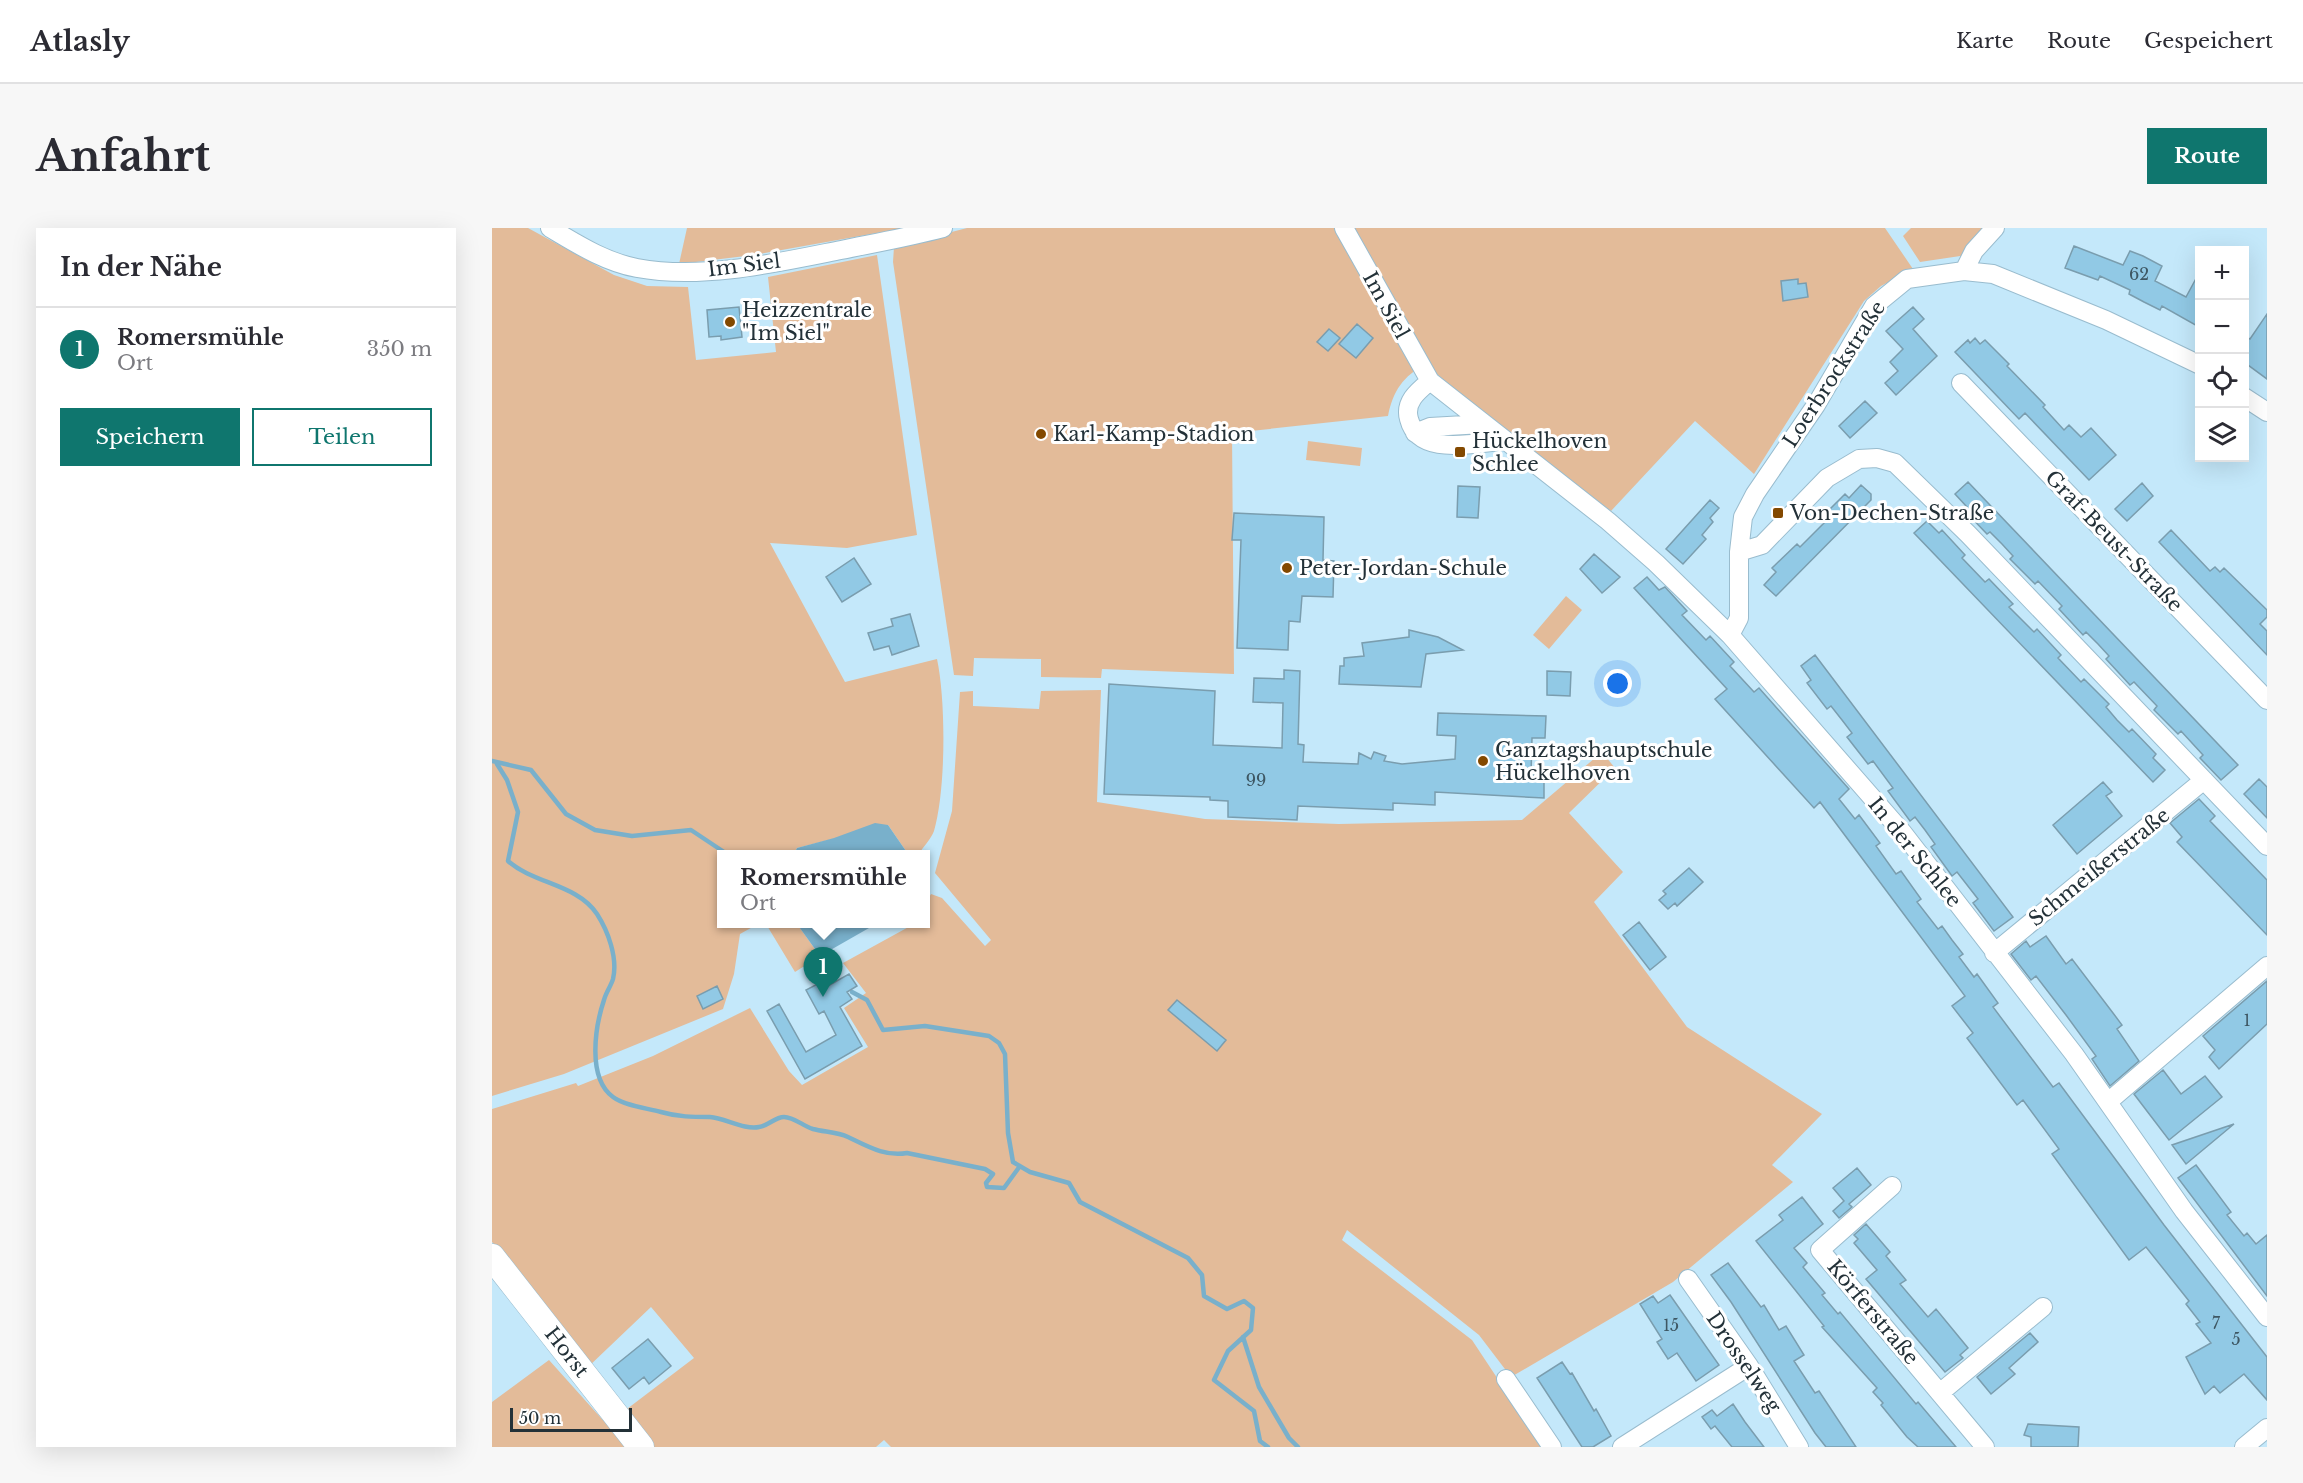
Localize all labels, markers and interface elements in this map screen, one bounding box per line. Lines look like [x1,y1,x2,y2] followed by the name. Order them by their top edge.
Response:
[30,24,130,59] text: Atlasly
[1956,28,2014,54] text: Karte
[2047,28,2111,54] text: Route
[2144,28,2273,54] text: Gespeichert
[2147,128,2267,184] button: Route
[36,130,210,182] text: Anfahrt
[2195,246,2249,462] map controls
[2195,246,2249,300] button: +
[706,249,782,281] street label: Im Siel
[60,251,222,283] text: In der Nähe
[2129,264,2149,284] house number: 62
[1358,267,1414,343] street label: Im Siel
[1778,296,1890,452] street label: Loerbrockstraße
[742,298,872,345] place label: Heizzentrale "Im Siel"
[2195,300,2249,354] button: −
[723,315,737,329] marker: Heizzentrale "Im Siel"
[117,324,284,351] text: Romersmühle
[75,337,84,361] text: 1
[367,337,432,361] text: 350 m
[117,351,153,375] text: Ort
[2195,354,2249,408] button: locate
[60,408,240,466] button: Speichern
[252,408,432,466] button: Teilen
[2195,408,2249,462] button: layers
[1053,422,1255,446] place label: Karl-Kamp-Stadion
[1034,427,1048,441] marker: Karl-Kamp-Stadion
[1472,429,1607,476] place label: Hückelhoven Schlee
[1453,445,1467,459] marker: Hückelhoven Schlee
[2040,465,2188,617] street label: Graf-Beust-Straße
[1789,501,1994,525] place label: Von-Dechen-Straße
[1771,506,1785,520] marker: Von-Dechen-Straße
[1299,556,1507,580] place label: Peter-Jordan-Schule
[1280,561,1294,575] marker: Peter-Jordan-Schule
[1603,669,1632,698] your location
[1495,738,1712,785] place label: Ganztagshauptschule Hückelhoven
[1476,754,1490,768] marker: Ganztagshauptschule Hückelhoven
[1246,770,1266,790] house number: 99
[1863,792,1967,912] street label: In der Schlee
[2024,803,2174,931] street label: Schmeißerstraße
[717,850,930,928] popup
[740,864,907,891] text: Romersmühle
[740,891,776,915] text: Ort
[804,948,842,997] pin: 1
[2243,1010,2251,1030] house number: 1
[1822,1255,1924,1369] street label: Körferstraße
[1702,1307,1787,1418] street label: Drosselweg
[2212,1313,2221,1333] house number: 7
[1663,1315,1679,1335] house number: 15
[540,1322,594,1382] street label: Horst
[2231,1329,2241,1349] house number: 5
[510,1405,632,1432] scale bar
[519,1408,561,1428] text: 50 m

